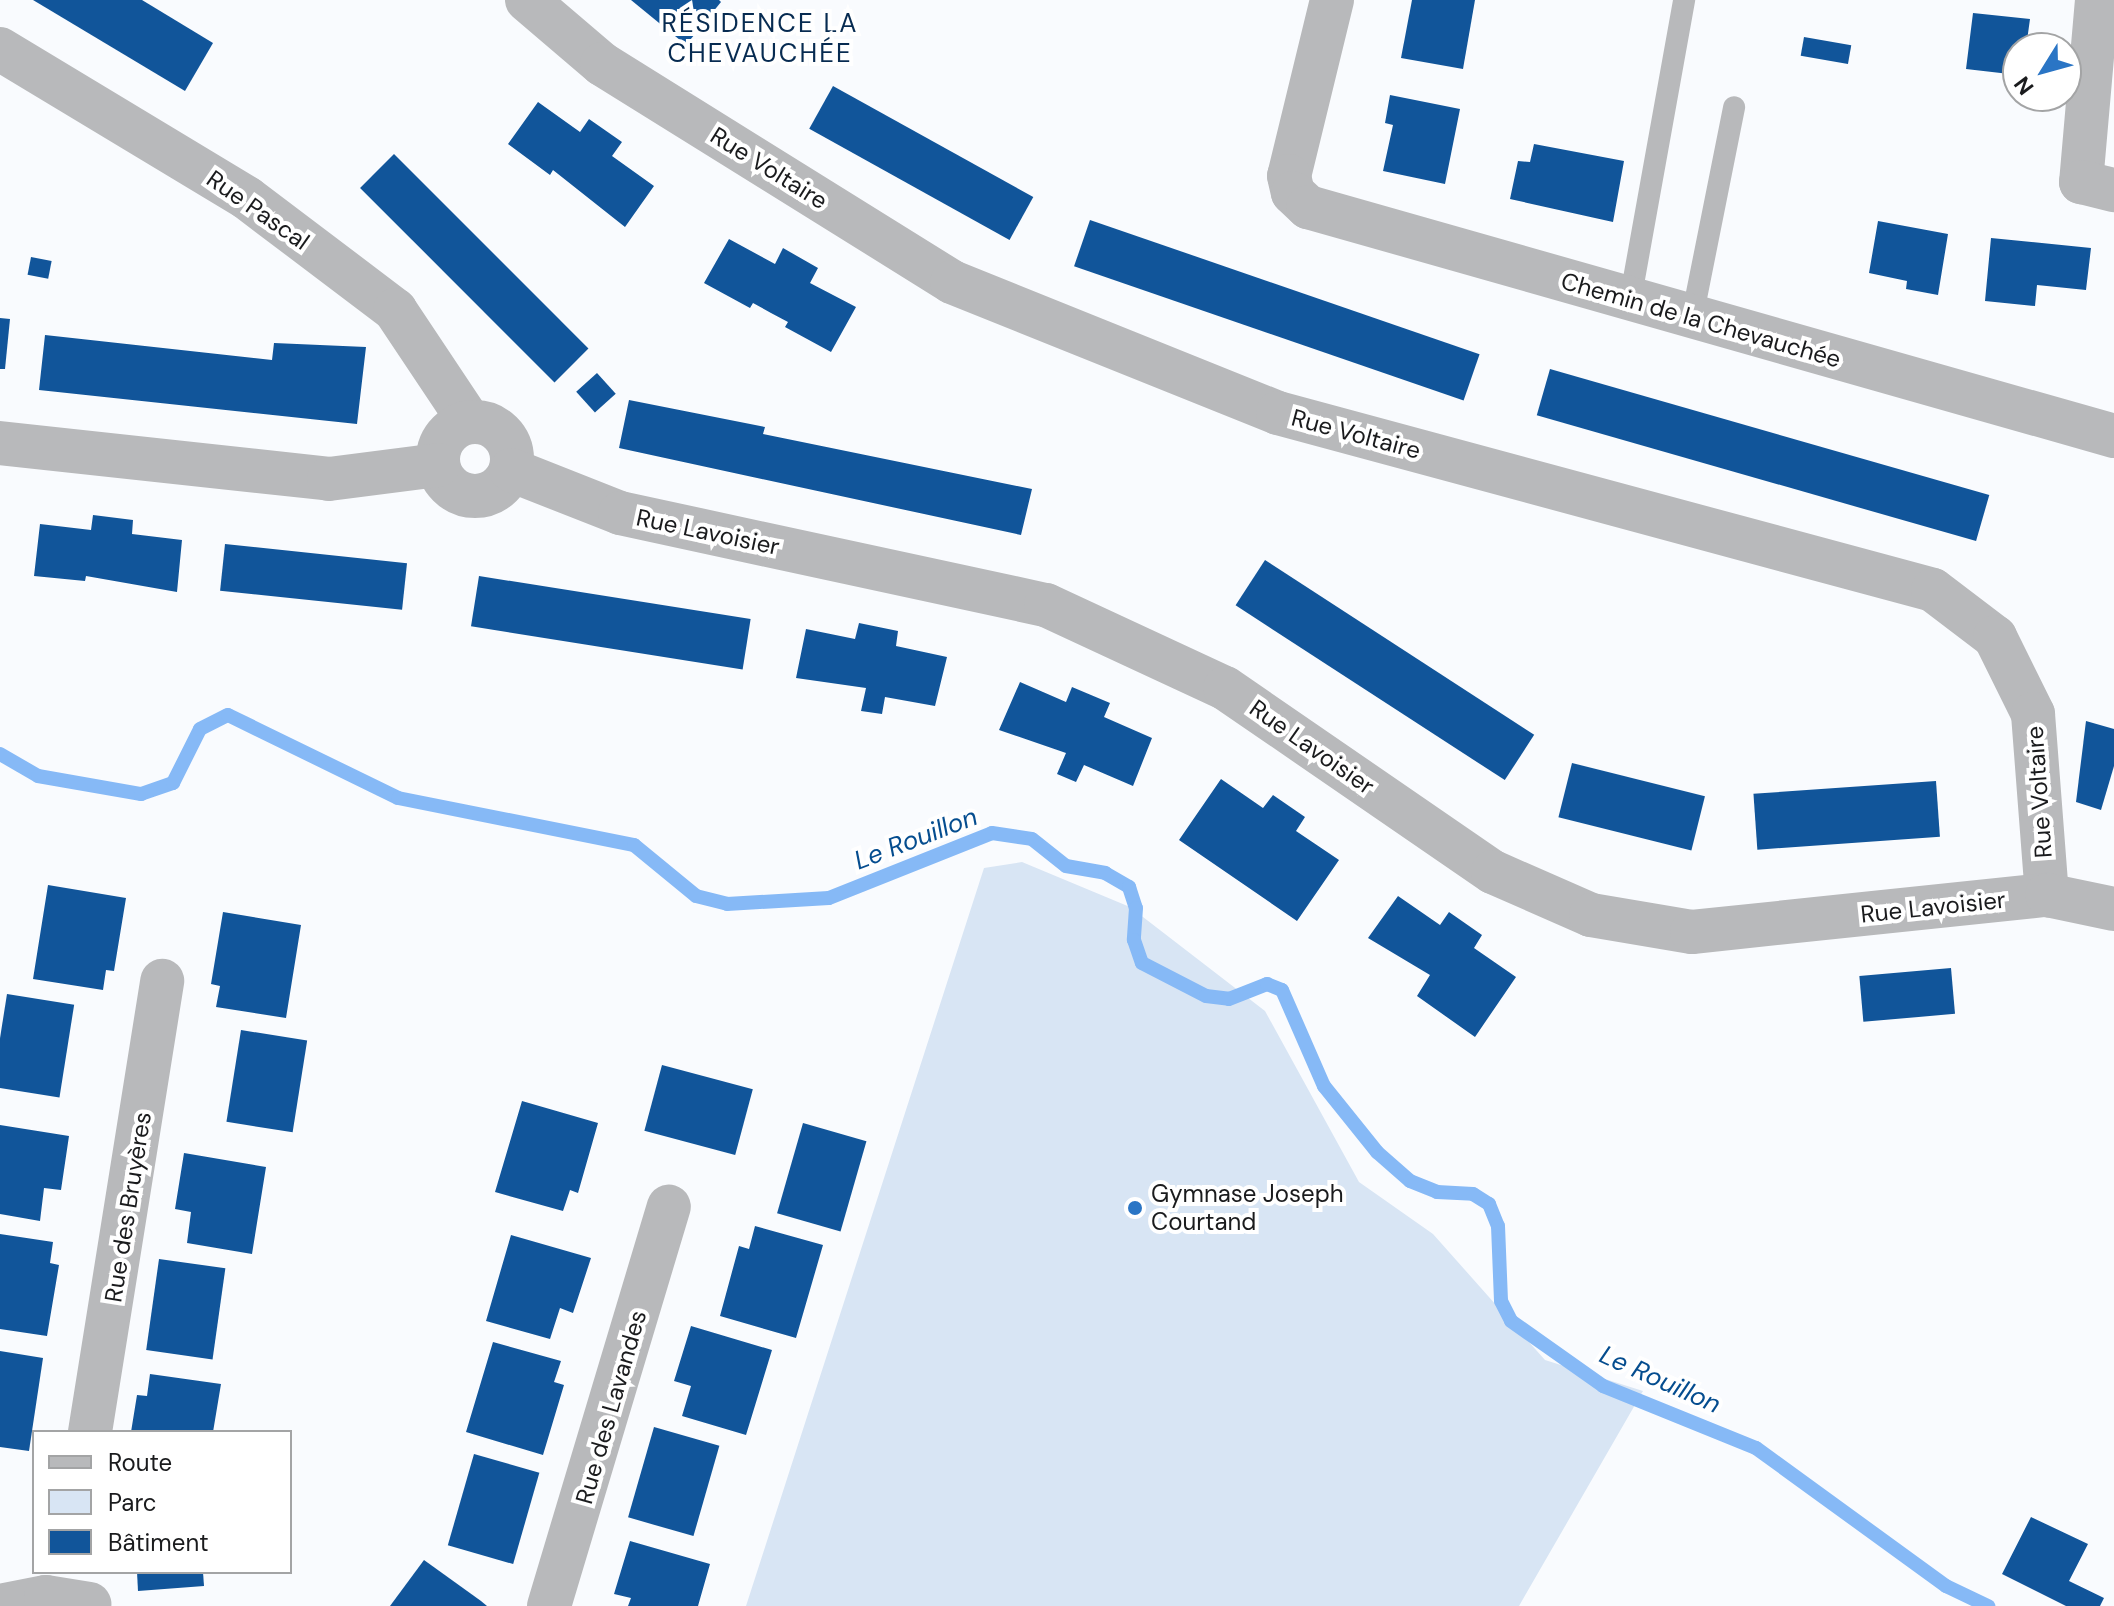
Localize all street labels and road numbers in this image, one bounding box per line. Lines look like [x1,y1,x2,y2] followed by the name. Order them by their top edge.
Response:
[705,121,833,215] street label: Rue Voltaire
[201,164,315,256] street label: Rue Pascal
[1558,266,1844,374] street label: Chemin de la Chevauchée
[1288,403,1424,465] street label: Rue Voltaire
[634,503,782,561] street label: Rue Lavoisier
[1244,693,1380,801] street label: Rue Lavoisier
[2020,725,2058,859] street label: Rue Voltaire
[1859,885,2007,929] street label: Rue Lavoisier
[99,1110,157,1304] street label: Rue des Bruyères
[570,1307,652,1507] street label: Rue des Lavandes

